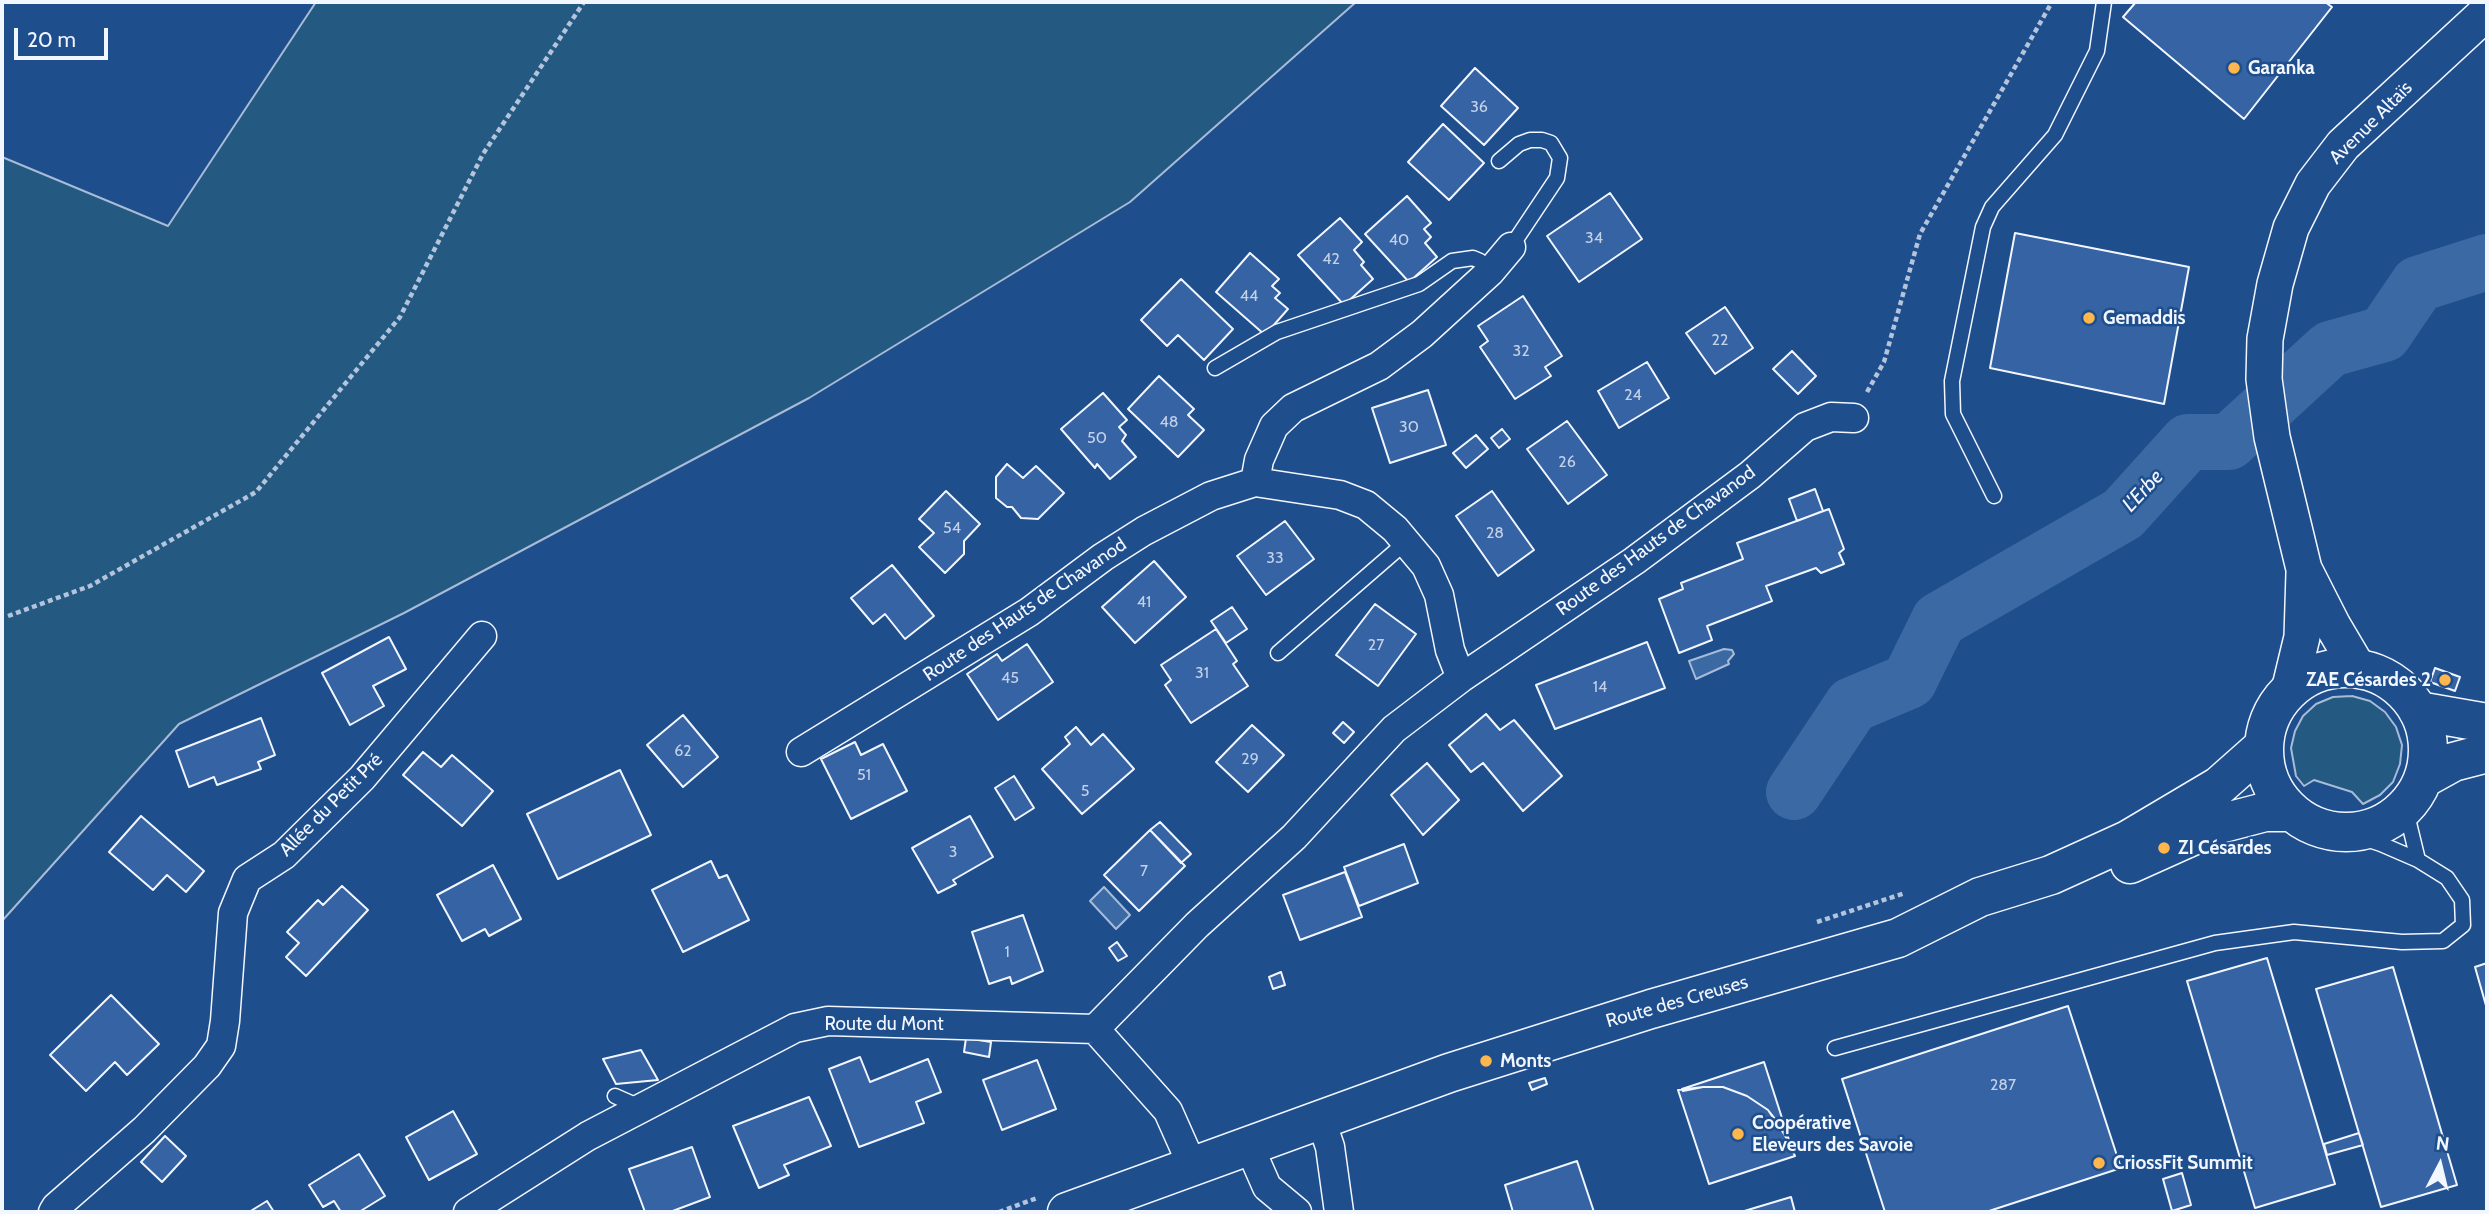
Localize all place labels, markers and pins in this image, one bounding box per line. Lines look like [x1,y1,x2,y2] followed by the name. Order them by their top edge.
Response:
[2248,57,2315,79] place label: Garanka
[2226,60,2242,76] marker: Garanka
[2103,307,2186,329] place label: Gemaddis
[2081,310,2097,326] marker: Gemaddis
[2306,669,2431,691] place label: ZAE Césardes 2
[2437,672,2453,688] marker: ZAE Césardes 2
[2178,837,2271,859] place label: ZI Césardes
[2156,840,2172,856] marker: ZI Césardes
[1500,1050,1551,1072] place label: Monts
[1478,1053,1494,1069] marker: Monts
[1752,1112,1913,1156] place label: Coopérative Eleveurs des Savoie
[1730,1126,1746,1142] marker: Coopérative Eleveurs des Savoie
[2113,1152,2253,1174] place label: CriossFit Summit
[2091,1155,2107,1171] marker: CriossFit Summit

